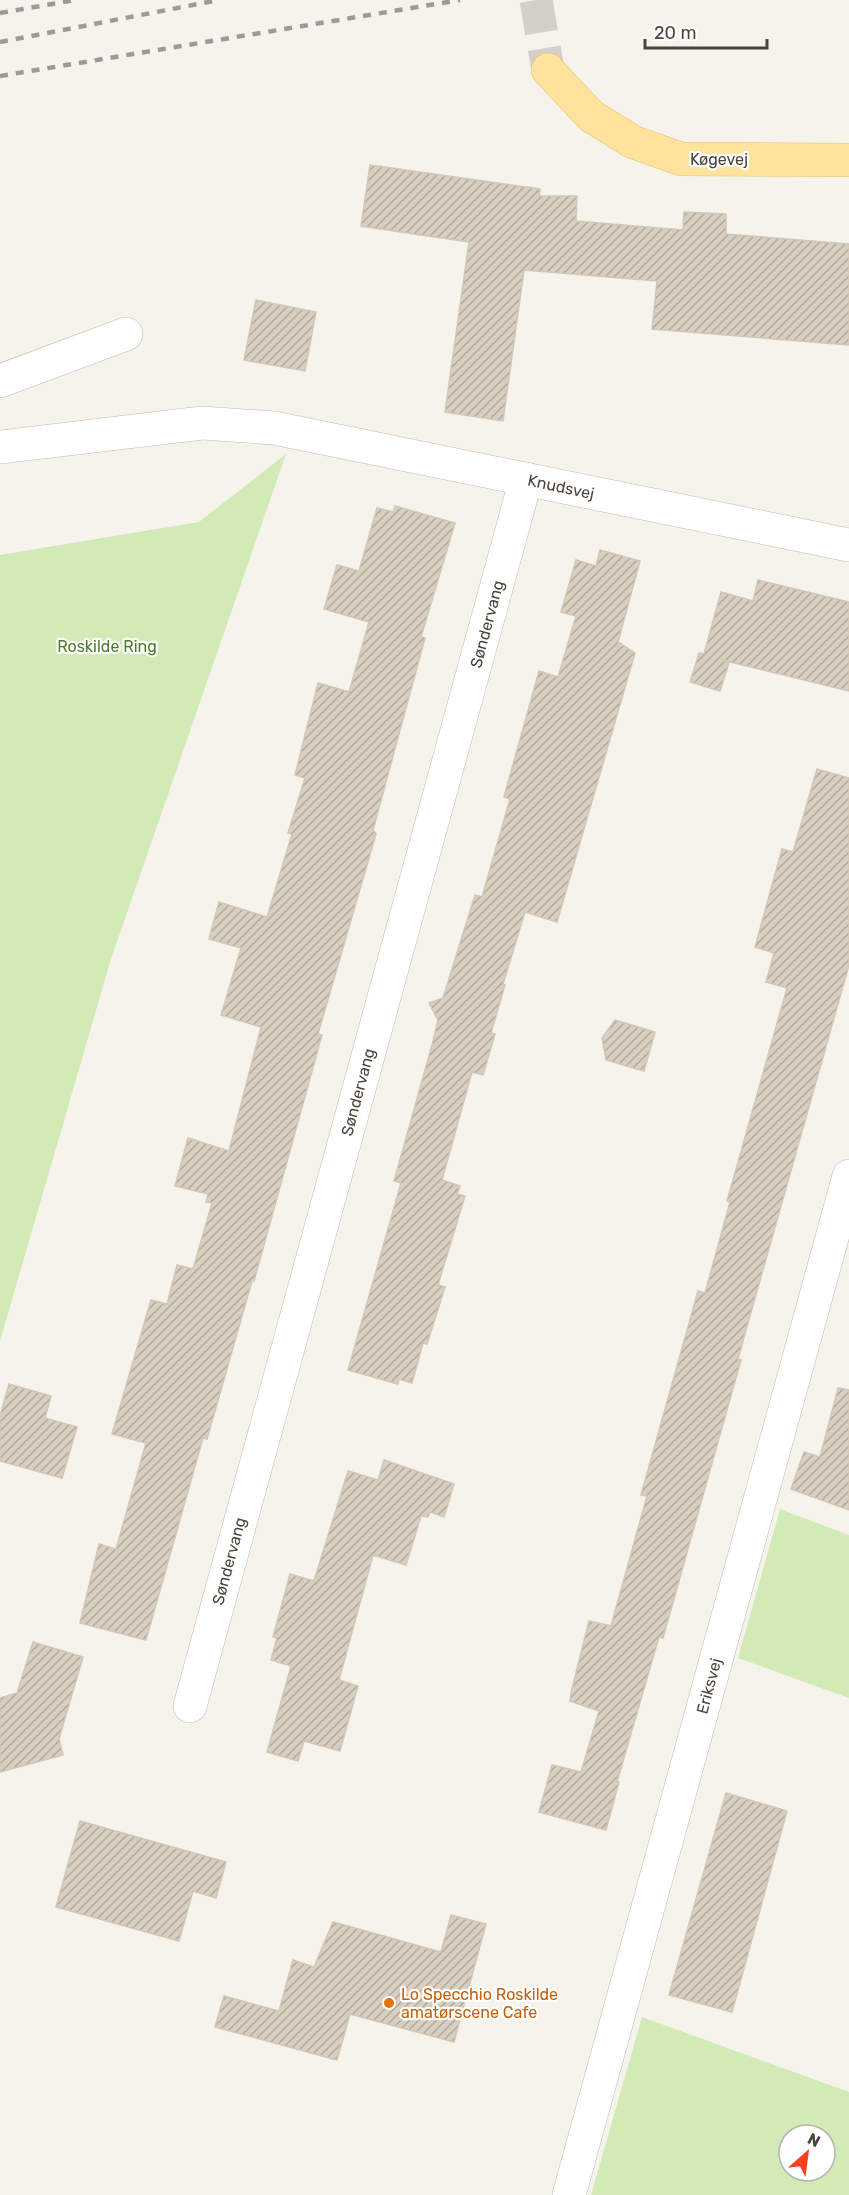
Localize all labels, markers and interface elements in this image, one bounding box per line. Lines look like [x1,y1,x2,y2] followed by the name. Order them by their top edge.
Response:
[645,12,766,50] scale bar
[654,22,696,44] text: 20 m
[690,150,748,169] street label: Køgevej
[526,471,596,503] street label: Knudsvej
[466,578,508,670] street label: Søndervang
[57,637,157,656] park label: Roskilde Ring
[337,1046,379,1138] street label: Søndervang
[208,1515,250,1607] street label: Søndervang
[692,1656,726,1716] street label: Eriksvej
[401,1985,558,2022] place label: Lo Specchio Roskilde amatørscene Cafe
[382,1996,396,2010] marker: Lo Specchio Roskilde amatørscene Cafe
[777,2123,837,2183] north arrow
[804,2129,823,2151] text: N

